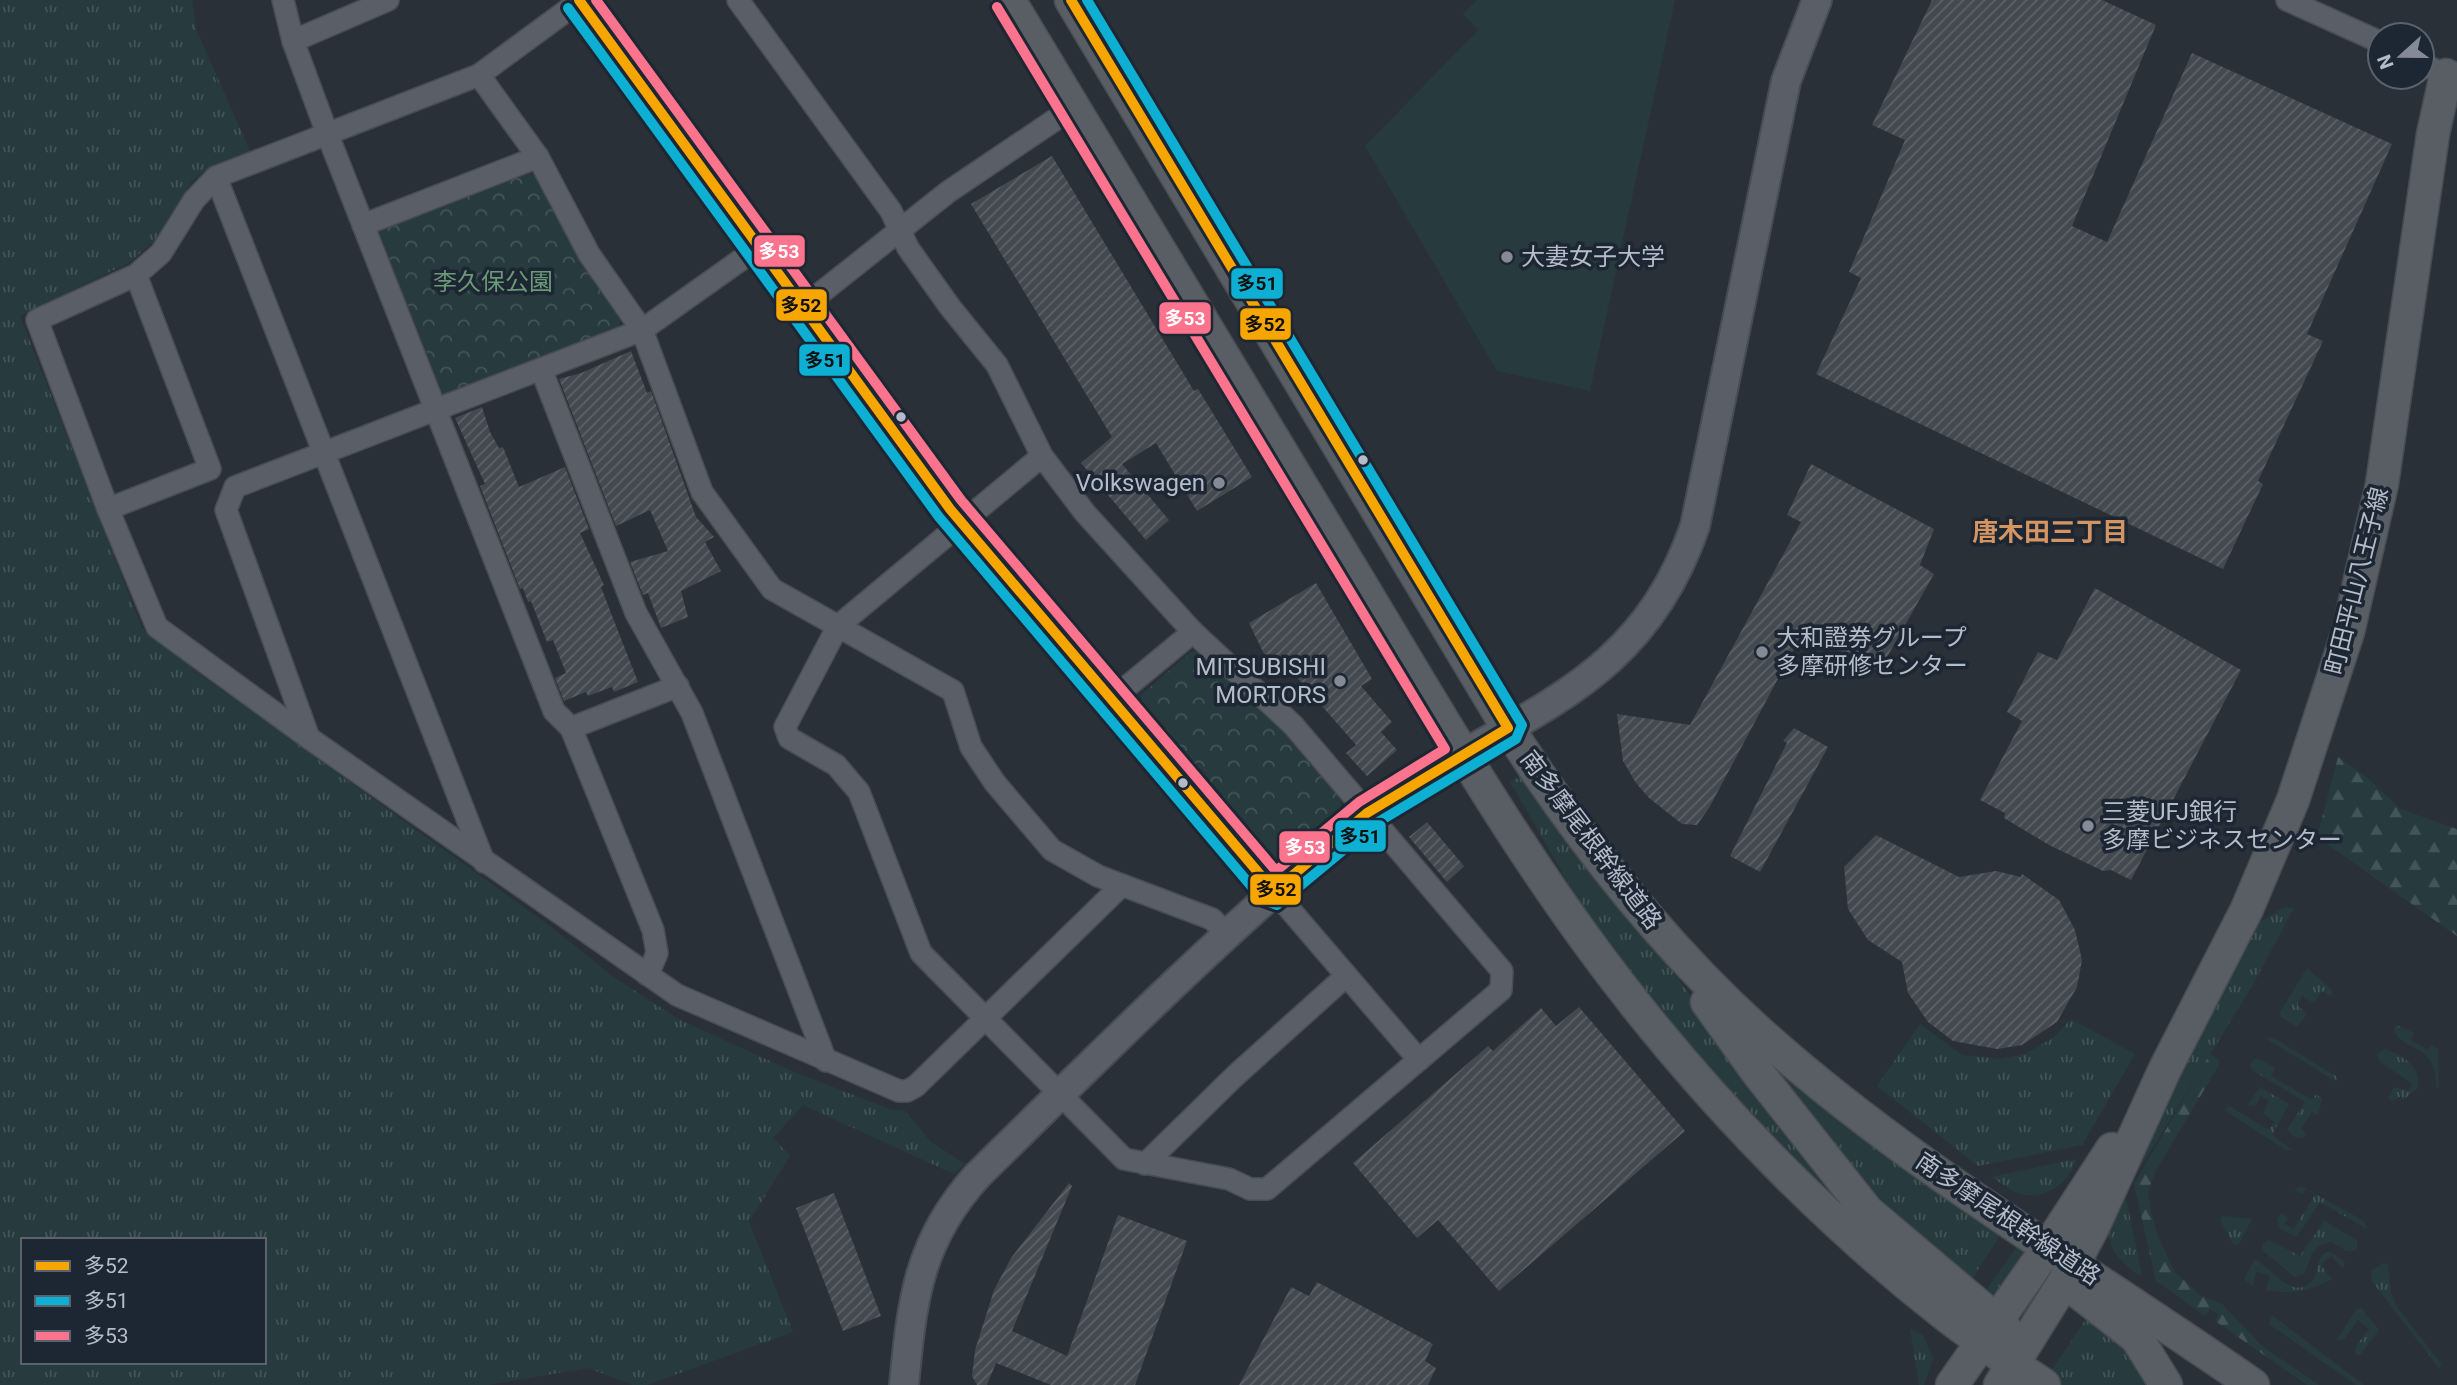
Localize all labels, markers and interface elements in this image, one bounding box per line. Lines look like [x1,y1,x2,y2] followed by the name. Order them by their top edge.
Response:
[2366,21,2436,91] north arrow
[2372,52,2399,72] text: N
[753,234,806,268] line badge: 多53
[759,240,799,263] text: 多53
[1521,243,1665,271] place label: 大妻女子大学
[1499,249,1515,265] marker: 大妻女子大学
[1230,267,1284,300] line badge: 多51
[433,268,553,296] park label: 李久保公園
[1237,272,1277,295] text: 多51
[775,288,828,322] line badge: 多52
[781,294,821,317] text: 多52
[1158,301,1212,335] line badge: 多53
[1165,307,1205,330] text: 多53
[1239,307,1292,341] line badge: 多52
[1245,313,1285,336] text: 多52
[798,343,851,377] line badge: 多51
[805,349,845,372] text: 多51
[894,410,908,424] unlabelled marker
[1356,453,1370,467] unlabelled marker
[1076,469,1205,497] place label: Volkswagen
[1211,475,1227,491] marker: Volkswagen
[2320,484,2394,678] street label: 町田平山八王子線
[1972,517,2128,547] district label: 唐木田三丁目
[1776,624,1968,680] place label: 大和證券グループ 多摩研修センター
[1754,644,1770,660] marker: 大和證券グループ 多摩研修センター
[1196,653,1326,709] place label: MITSUBISHI MORTORS
[1332,673,1348,689] marker: MITSUBISHI MORTORS
[1515,745,1667,935] street label: 南多摩尾根幹線道路
[1176,776,1190,790] unlabelled marker
[2102,798,2342,854] place label: 三菱UFJ銀行 多摩ビジネスセンター
[2080,818,2096,834] marker: 三菱UFJ銀行 多摩ビジネスセンター
[1334,819,1387,853] line badge: 多51
[1340,825,1380,848] text: 多51
[1278,830,1331,864] line badge: 多53
[1285,836,1325,859] text: 多53
[1249,873,1302,906] line badge: 多52
[1256,878,1296,901] text: 多52
[1911,1147,2105,1291] street label: 南多摩尾根幹線道路
[21,1238,266,1364] legend
[84,1254,129,1278] text: 多52
[84,1289,129,1313] text: 多51
[84,1324,129,1348] text: 多53

